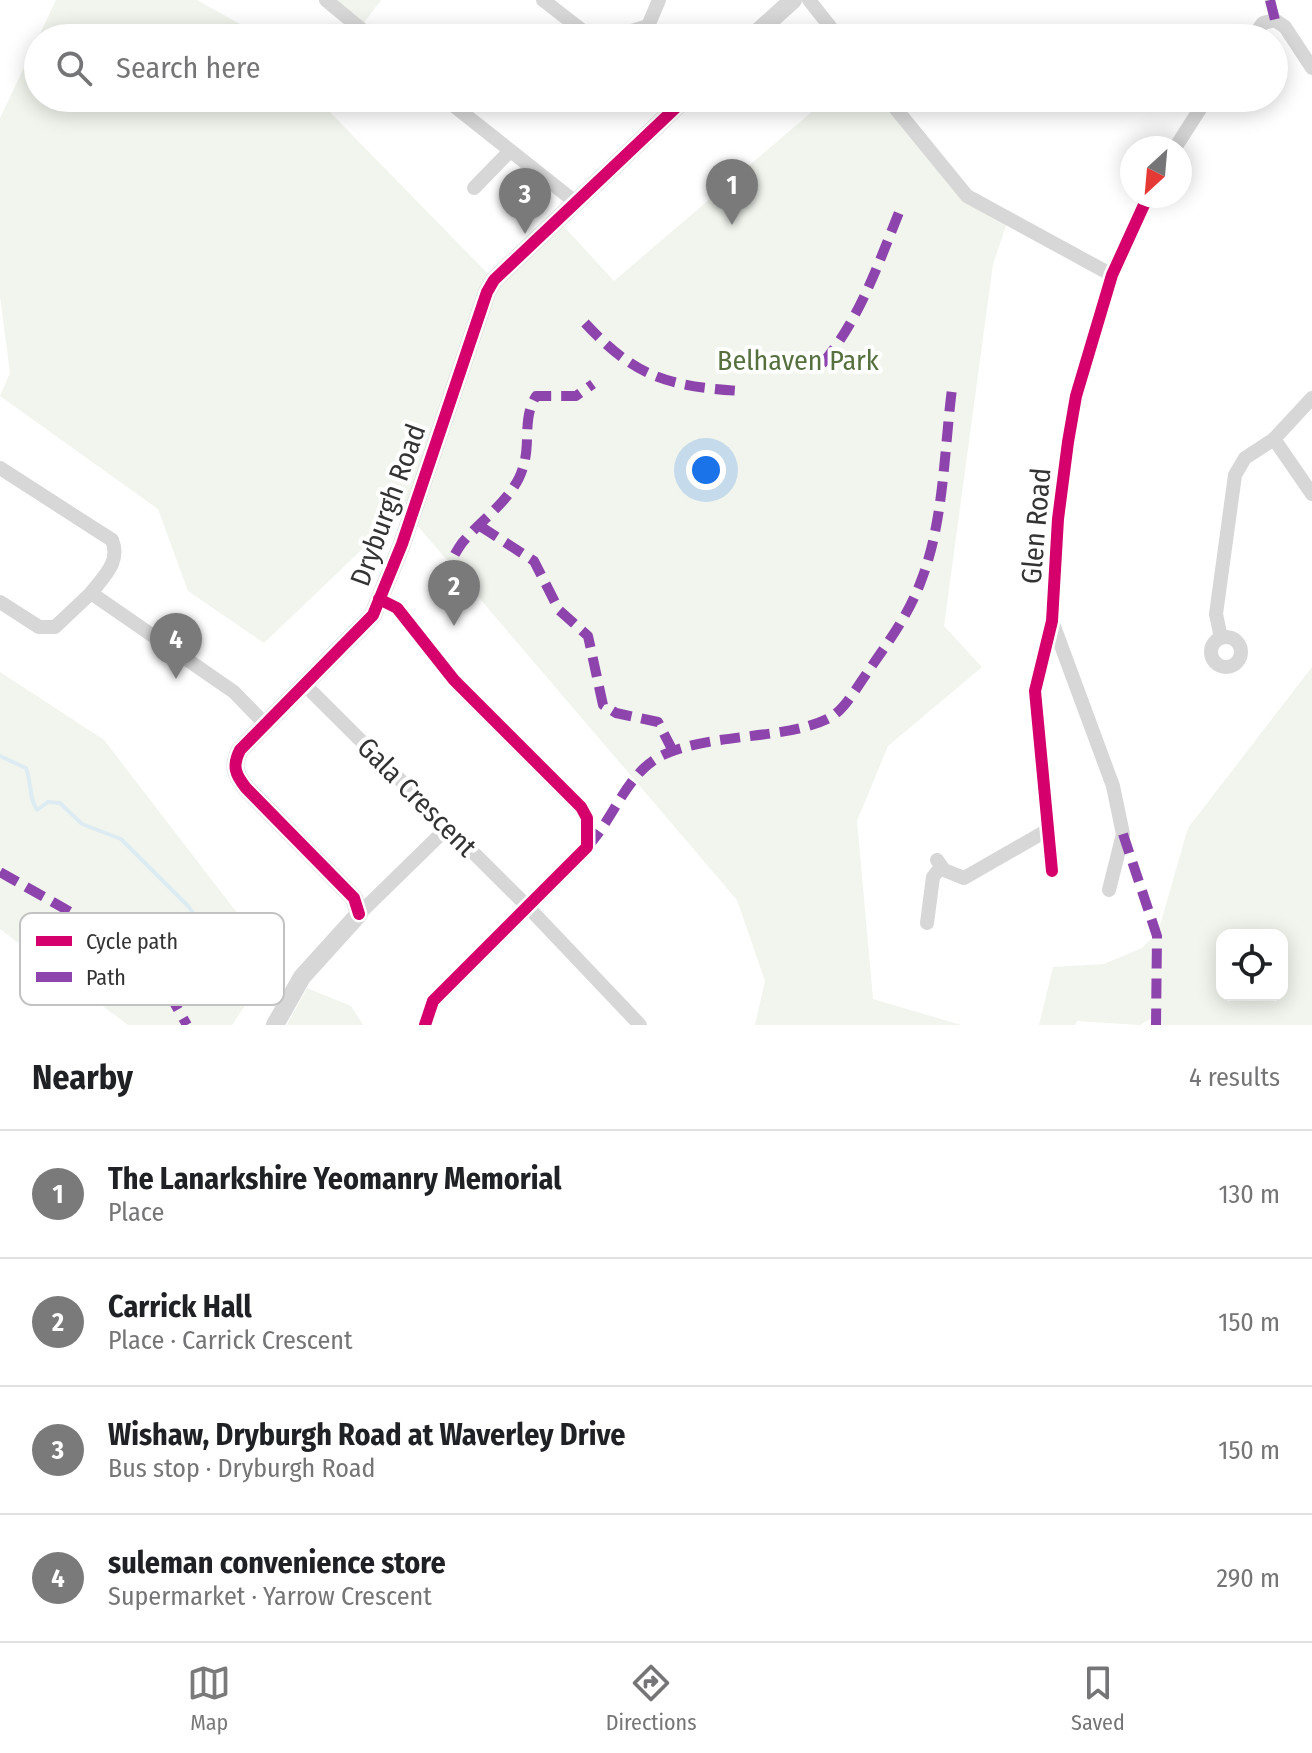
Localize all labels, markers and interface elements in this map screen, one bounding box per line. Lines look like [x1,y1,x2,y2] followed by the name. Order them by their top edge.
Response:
[24,24,1288,112] search box
[52,46,96,90] icon: search
[116,50,261,86] text: Search here
[1120,136,1192,208] north arrow
[706,159,758,225] pin: 1
[499,168,551,234] pin: 3
[717,344,880,377] park label: Belhaven Park
[343,419,433,591] street label: Dryburgh Road
[686,450,726,490] your location
[1014,467,1058,585] street label: Glen Road
[428,560,480,626] pin: 2
[150,613,202,679] pin: 4
[351,731,484,864] street label: Gala Crescent
[20,913,284,1005] legend
[86,928,178,955] text: Cycle path
[1216,929,1288,1001] map controls
[1216,929,1288,1001] button: locate
[86,964,126,991] text: Path
[32,1057,133,1098] text: Nearby
[1189,1062,1280,1093] text: 4 results
[108,1161,561,1197] text: The Lanarkshire Yeomanry Memorial
[53,1179,64,1210] text: 1
[1218,1179,1280,1210] text: 130 m
[108,1197,164,1228] text: Place
[108,1289,252,1325] text: Carrick Hall
[52,1307,64,1338] text: 2
[1218,1307,1280,1338] text: 150 m
[108,1325,353,1356] text: Place · Carrick Crescent
[108,1417,625,1453] text: Wishaw, Dryburgh Road at Waverley Drive
[52,1435,64,1466] text: 3
[1218,1435,1280,1466] text: 150 m
[108,1453,375,1484] text: Bus stop · Dryburgh Road
[108,1545,446,1581] text: suleman convenience store
[51,1563,65,1594] text: 4
[1216,1563,1280,1594] text: 290 m
[108,1581,432,1612] text: Supermarket · Yarrow Crescent
[187,1661,231,1736] tab: Map
[606,1661,697,1736] tab: Directions
[1071,1661,1125,1736] tab: Saved

